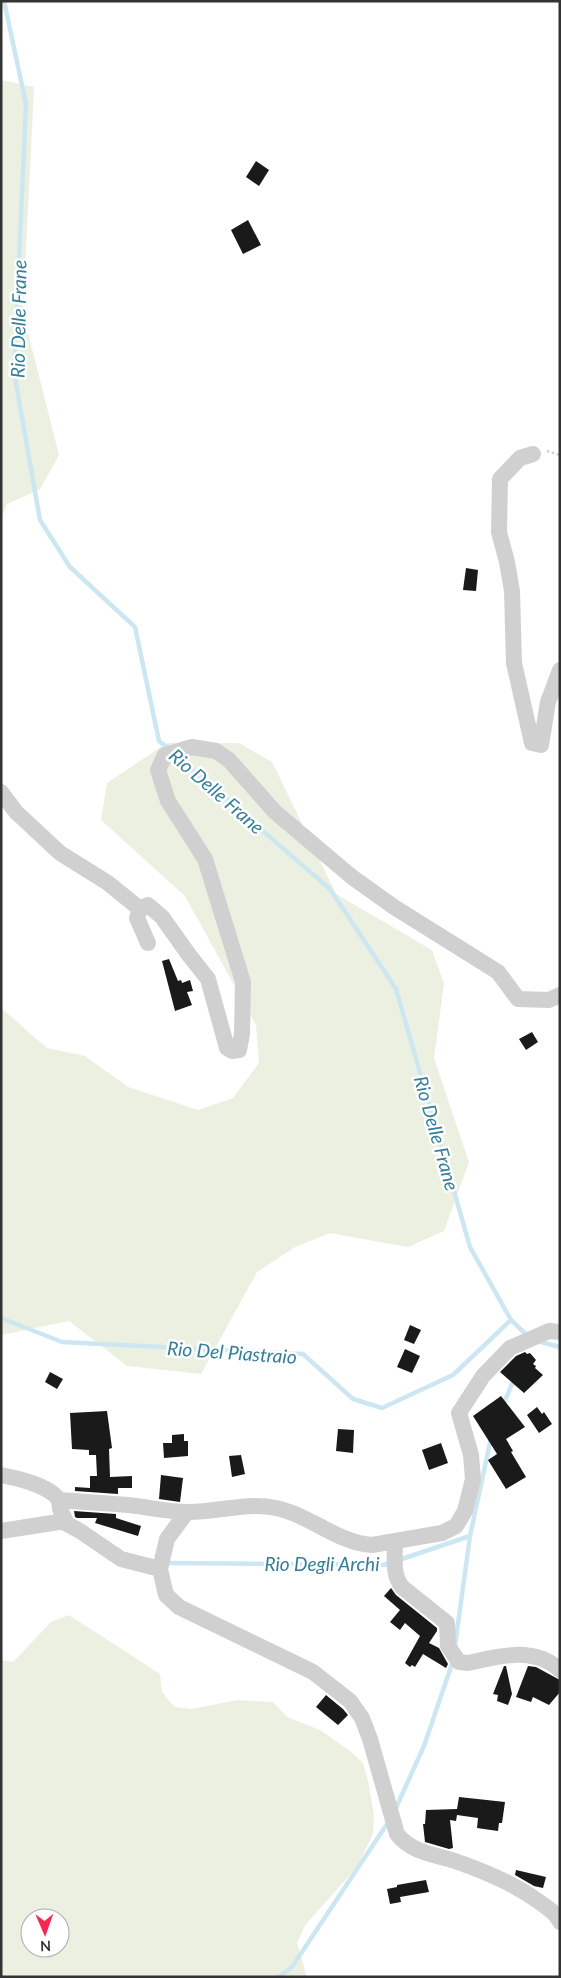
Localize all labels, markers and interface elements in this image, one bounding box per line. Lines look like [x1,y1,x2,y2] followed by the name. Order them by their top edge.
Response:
[5,260,31,378] water label: Rio Delle Frane
[165,744,269,838] water label: Rio Delle Frane
[410,1073,464,1193] water label: Rio Delle Frane
[166,1336,298,1368] water label: Rio Del Piastraio
[264,1552,380,1575] water label: Rio Degli Archi
[20,1908,70,1958] north arrow
[40,1938,51,1955] text: N

